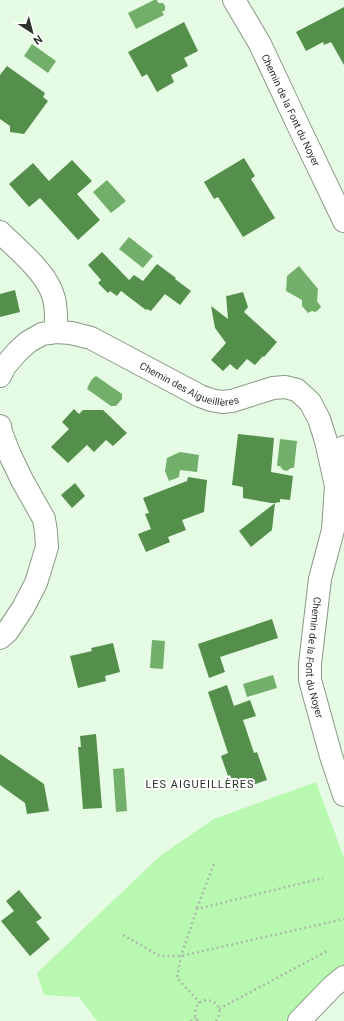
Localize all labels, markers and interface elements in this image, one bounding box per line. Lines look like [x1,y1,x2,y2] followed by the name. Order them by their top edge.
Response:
[12,12,52,52] north arrow
[30,32,45,47] text: N
[260,52,323,168] street label: Chemin de la Font du Noyer
[138,359,240,408] street label: Chemin des Aigueillères
[305,596,326,720] street label: Chemin de la Font du Noyer
[145,778,255,791] district label: LES AIGUEILLÈRES

